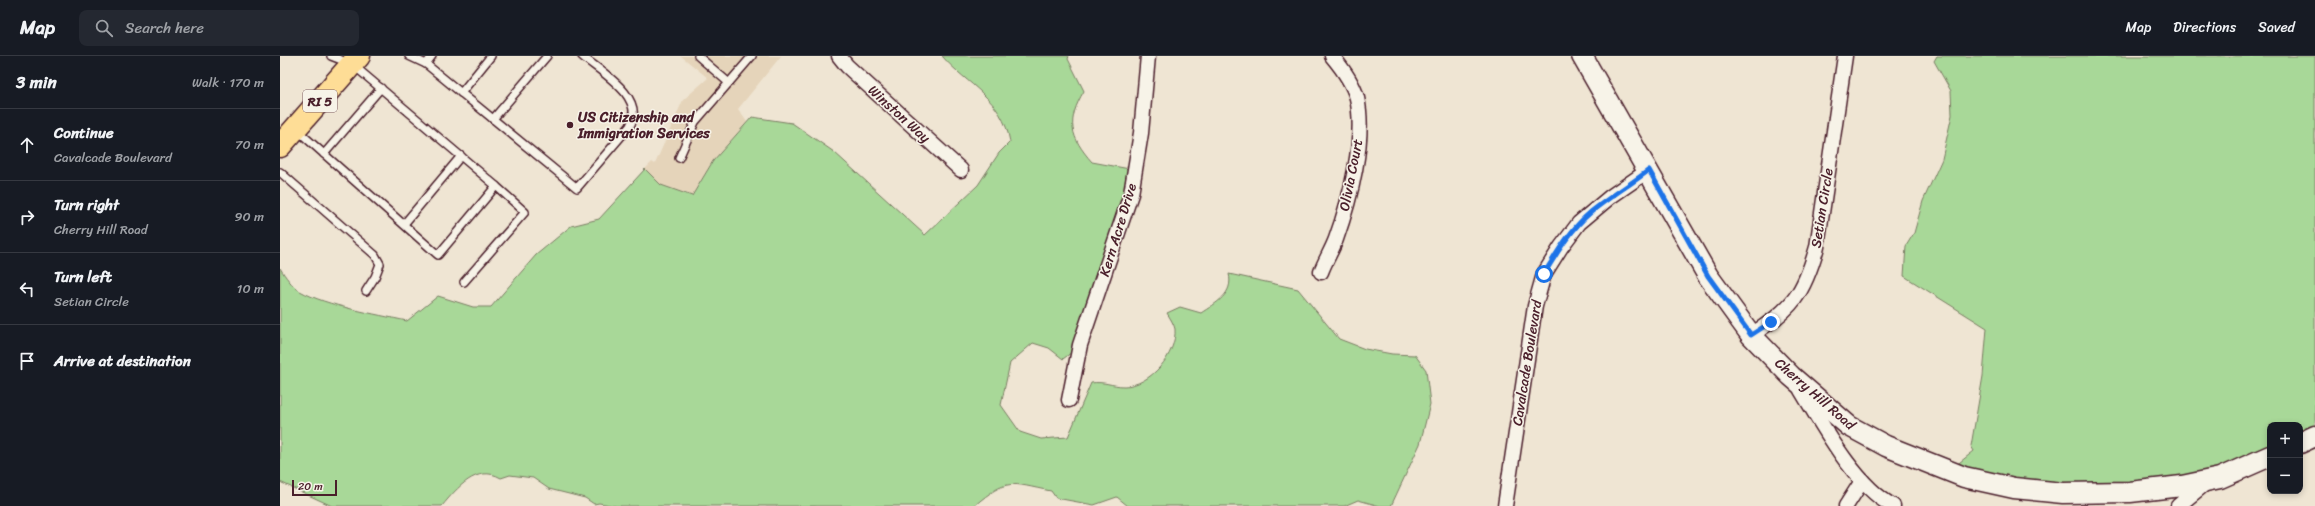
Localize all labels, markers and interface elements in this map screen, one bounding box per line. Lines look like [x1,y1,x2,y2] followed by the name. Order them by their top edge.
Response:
[79,10,359,46] search box
[20,11,55,44] text: Map
[125,15,204,41] text: Search here
[2125,15,2151,40] text: Map
[2173,15,2236,40] text: Directions
[2258,15,2295,40] text: Saved
[93,17,115,39] icon: search
[16,67,57,97] text: 3 min
[192,71,264,94] text: Walk · 170 m
[862,79,937,150] street label: Winston Way
[303,90,337,112] road number: RI 5
[577,105,710,146] place label: US Citizenship and Immigration Services
[54,120,114,146] text: Continue
[565,120,575,130] marker: US Citizenship and Immigration Services
[235,133,264,156] text: 70 m
[16,134,38,156] icon: ahead
[1332,137,1370,213] street label: Olivia Court
[54,146,172,169] text: Cavalcade Boulevard
[1803,166,1841,250] street label: Setian Circle
[1092,180,1144,280] street label: Kern Acre Drive
[54,192,119,218] text: Turn right
[234,205,264,228] text: 90 m
[16,206,38,228] icon: right
[54,218,148,241] text: Cherry Hill Road
[54,264,112,290] text: Turn left
[1535,265,1553,283] route start
[237,277,264,300] text: 10 m
[16,278,38,300] icon: left
[54,290,129,313] text: Setian Circle
[1505,297,1550,428] street label: Cavalcade Boulevard
[1762,313,1780,331] route end
[54,348,191,374] text: Arrive at destination
[16,350,38,372] icon: arrive
[1769,351,1862,438] street label: Cherry Hill Road
[2267,422,2303,494] map controls
[2267,422,2303,458] button: +
[2267,458,2303,494] button: −
[298,477,323,496] text: 20 m
[292,478,337,497] scale bar

